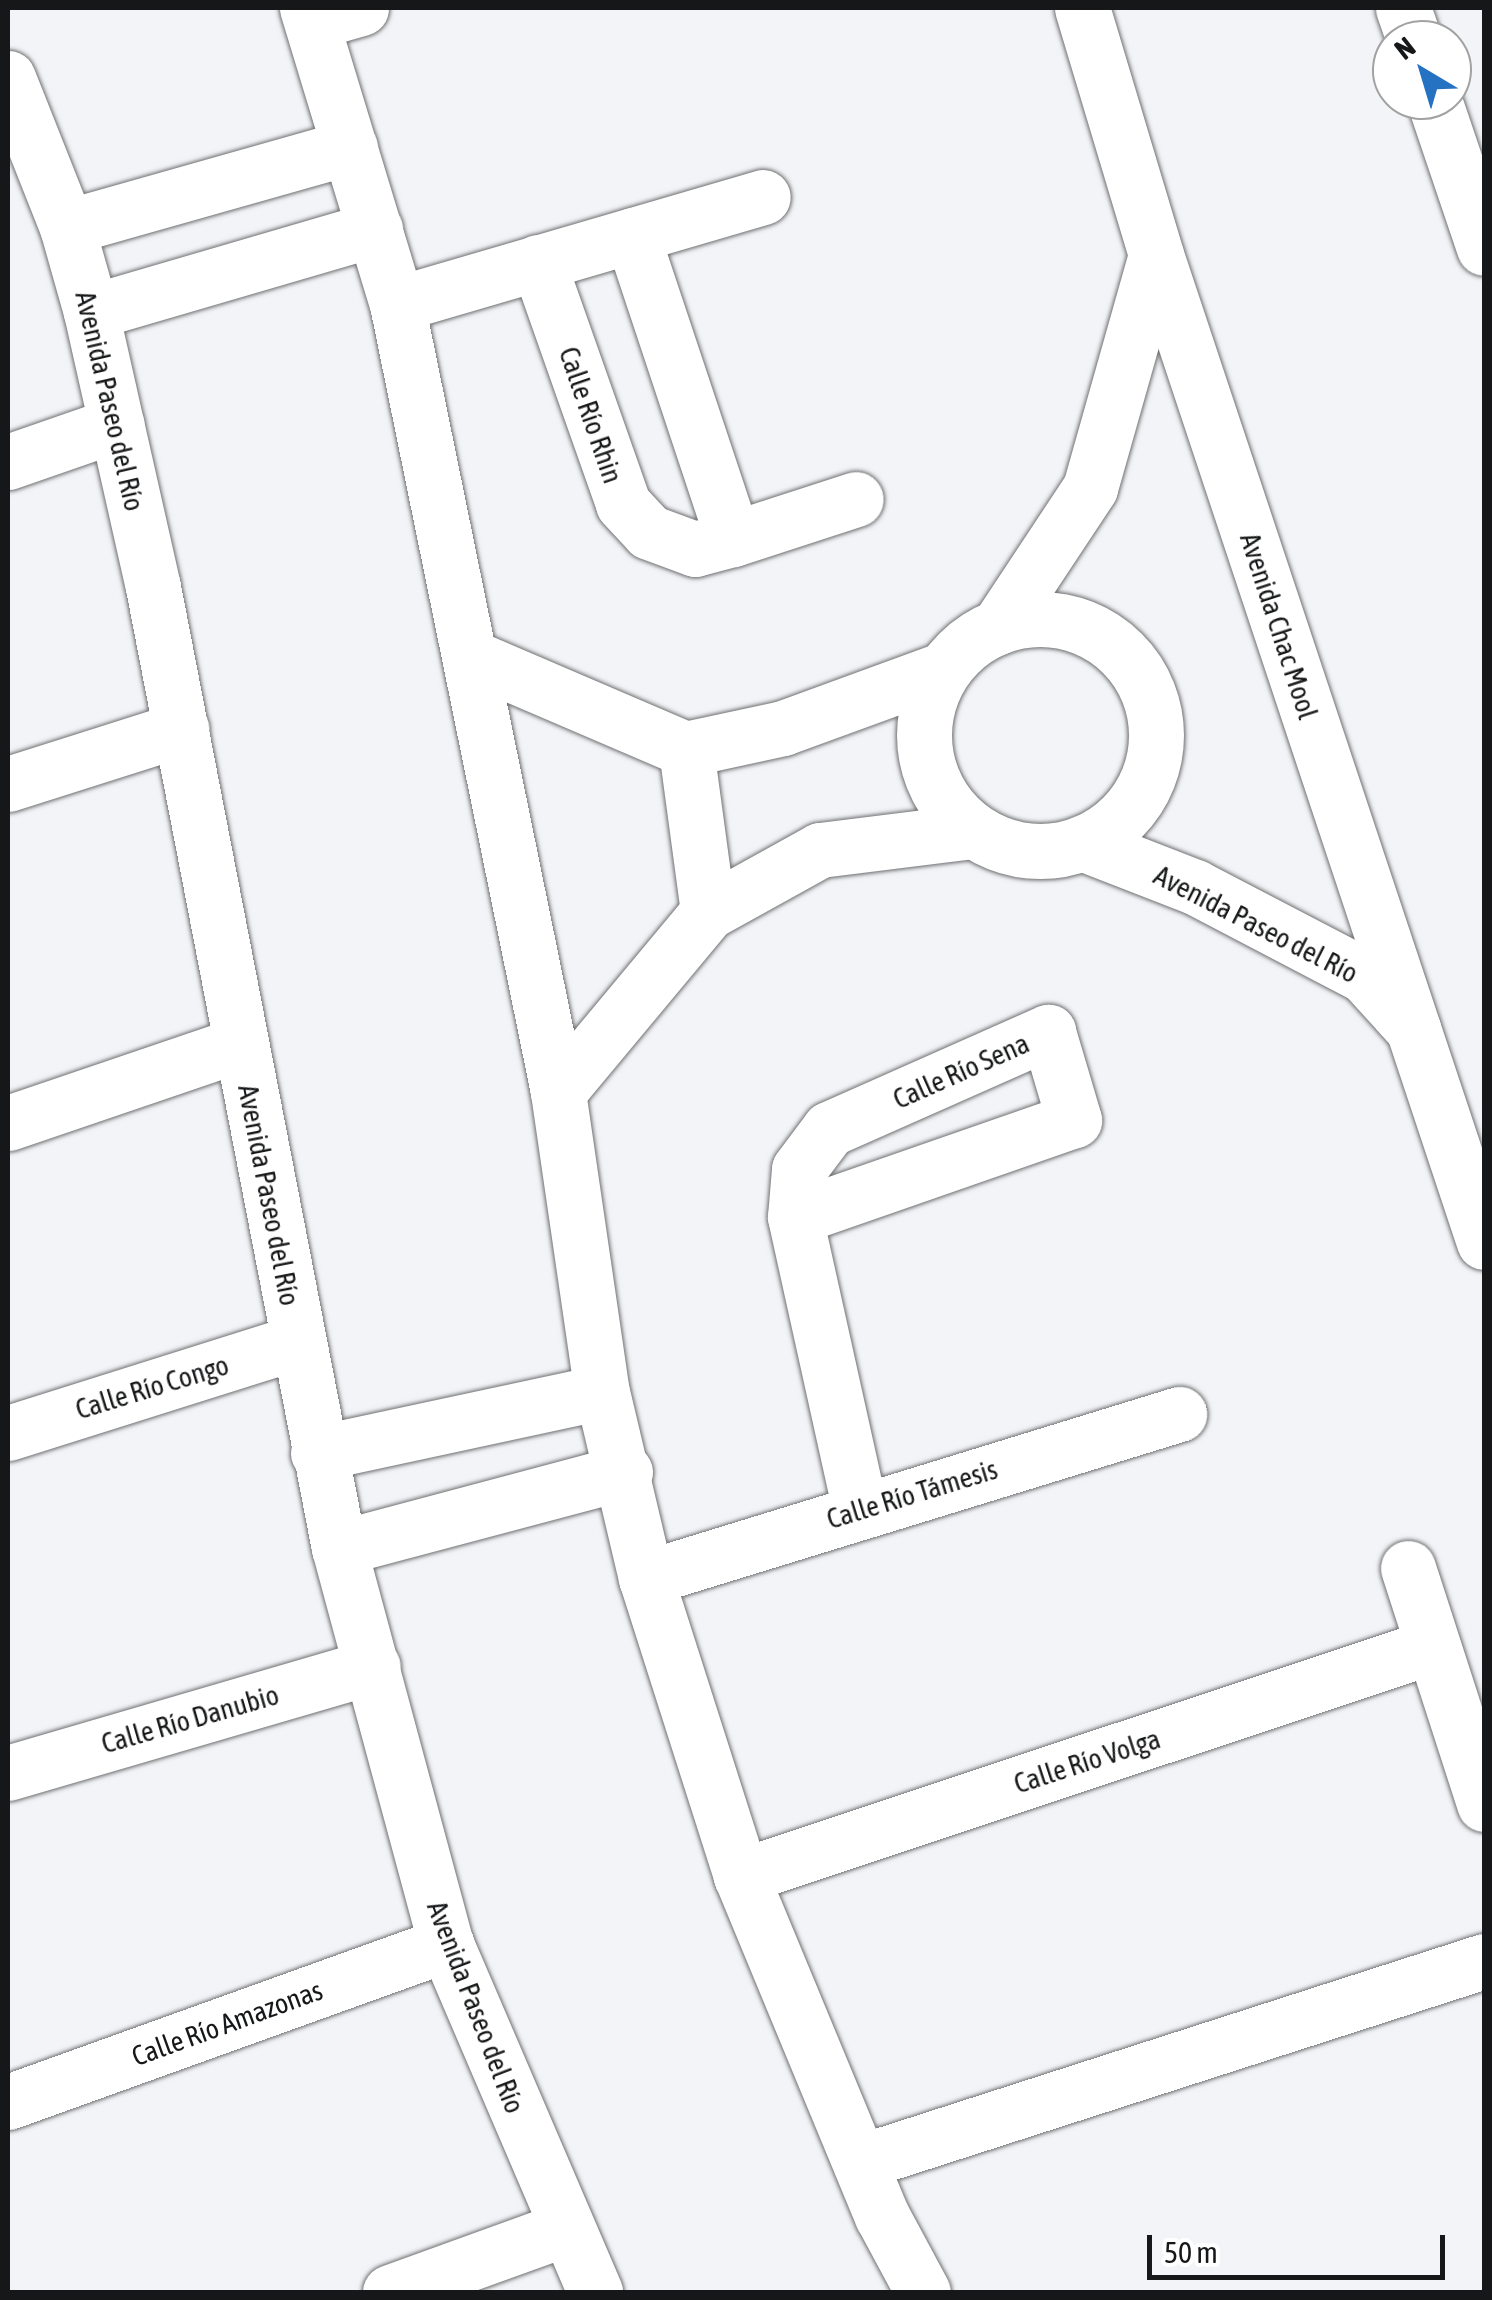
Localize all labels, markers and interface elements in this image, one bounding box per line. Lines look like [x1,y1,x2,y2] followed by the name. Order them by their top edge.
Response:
[1372,20,1472,120] north arrow
[1388,30,1421,66] text: N
[68,288,152,514] street label: Avenida Paseo del Río
[552,343,630,487] street label: Calle Río Rhin
[1233,529,1325,723] street label: Avenida Chac Mool
[1148,858,1364,990] street label: Avenida Paseo del Río
[888,1026,1034,1116] street label: Calle Río Sena
[231,1082,307,1308] street label: Avenida Paseo del Río
[71,1348,233,1426] street label: Calle Río Congo
[823,1452,1001,1536] street label: Calle Río Támesis
[97,1678,283,1760] street label: Calle Río Danubio
[1010,1722,1164,1800] street label: Calle Río Volga
[420,1896,532,2118] street label: Avenida Paseo del Río
[127,1973,327,2073] street label: Calle Río Amazonas
[1152,2215,1450,2277] scale bar
[1164,2235,1218,2269] text: 50 m

